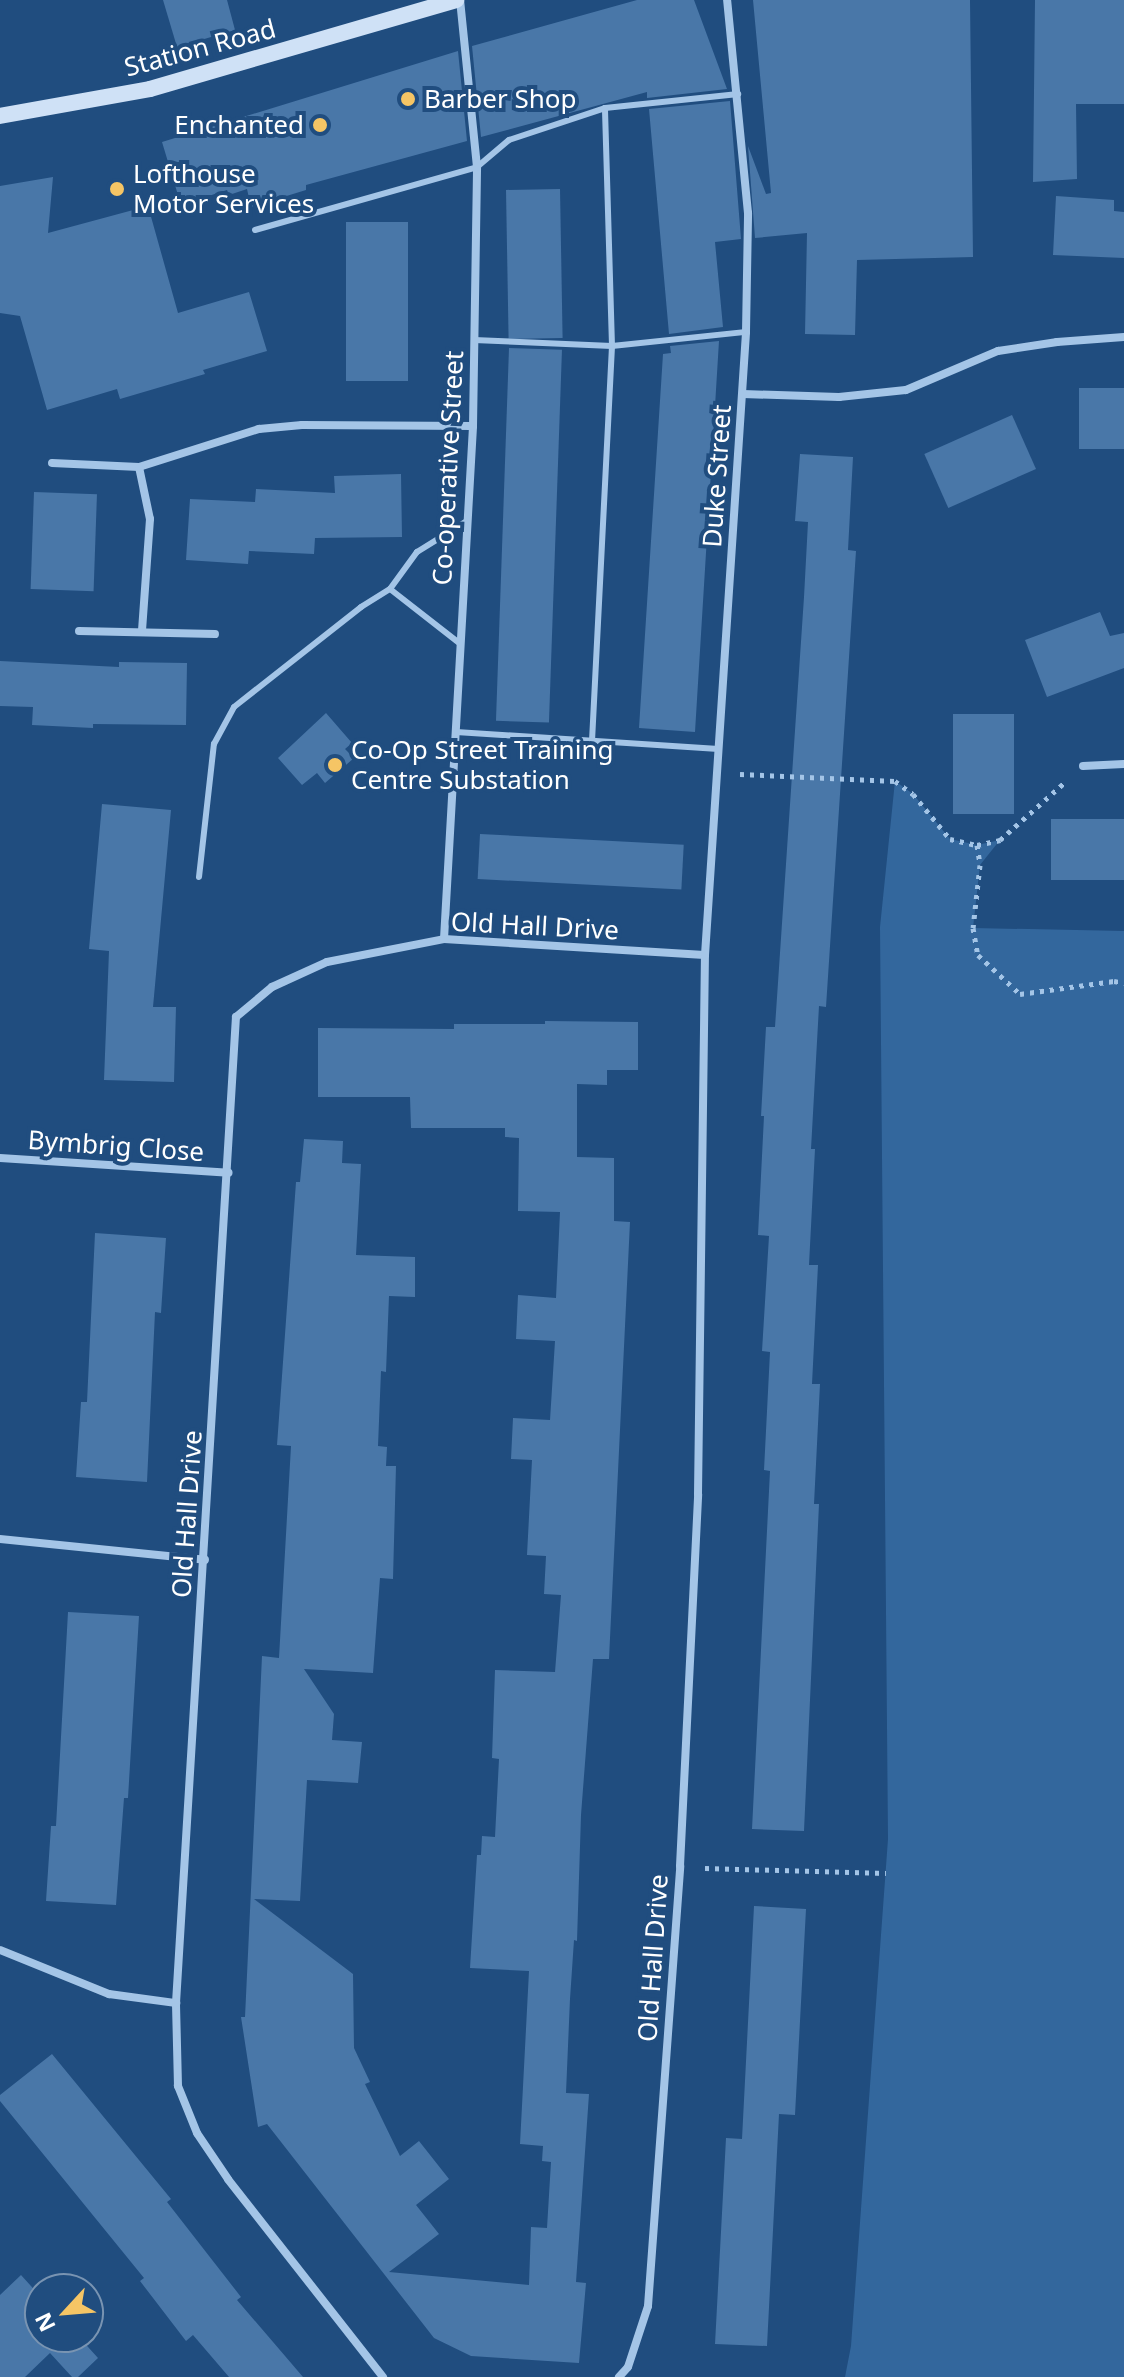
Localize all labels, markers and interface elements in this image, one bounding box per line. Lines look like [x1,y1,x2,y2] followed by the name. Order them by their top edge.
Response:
[121,13,279,83] street label: Station Road
[424,83,576,115] place label: Barber Shop
[399,90,417,108] marker: Barber Shop
[174,109,304,141] place label: Enchanted
[311,116,329,134] marker: Enchanted
[133,158,314,220] place label: Lofthouse Motor Services
[108,180,126,198] marker: Lofthouse Motor Services
[426,350,470,586] street label: Co-operative Street
[696,404,738,548] street label: Duke Street
[351,734,613,796] place label: Co-Op Street Training Centre Substation
[326,756,344,774] marker: Co-Op Street Training Centre Substation
[450,906,620,946] street label: Old Hall Drive
[27,1124,205,1168] street label: Bymbrig Close
[166,1429,208,1599] street label: Old Hall Drive
[632,1873,674,2043] street label: Old Hall Drive
[24,2273,104,2353] north arrow
[27,2308,62,2337] text: N

